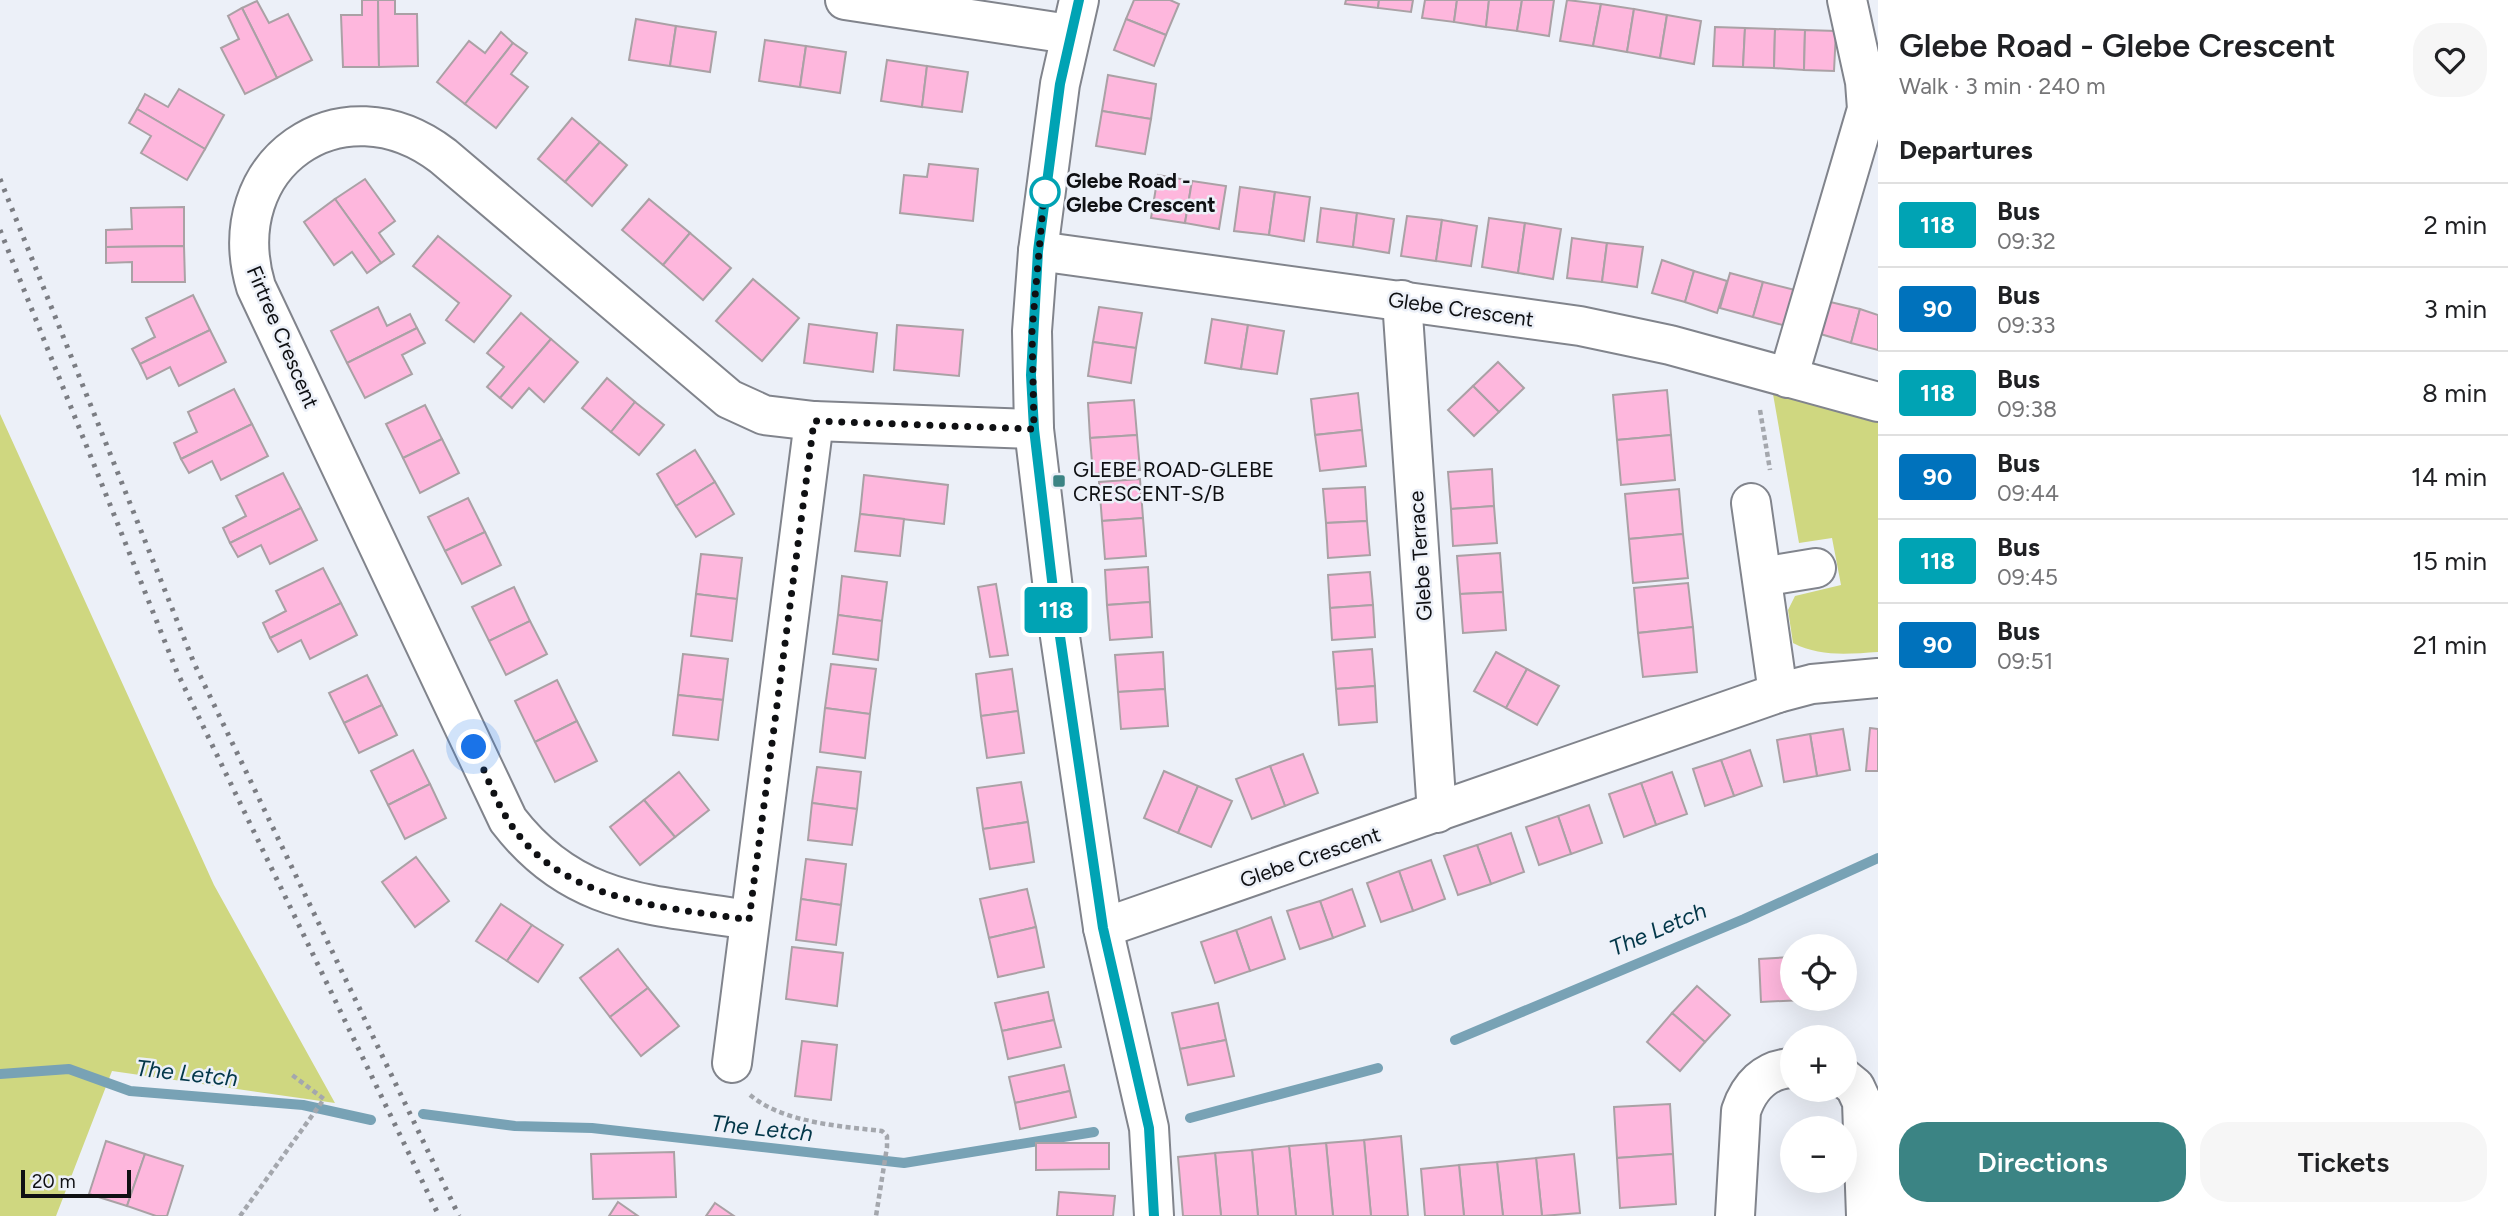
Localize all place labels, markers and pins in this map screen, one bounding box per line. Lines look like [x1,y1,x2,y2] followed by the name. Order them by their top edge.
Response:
[1066,168,1216,217] place label: Glebe Road - Glebe Crescent
[1030,177,1060,207] marker: Glebe Road - Glebe Crescent
[1073,457,1274,506] place label: GLEBE ROAD-GLEBE CRESCENT-S/B
[1051,473,1067,489] marker: GLEBE ROAD-GLEBE CRESCENT-S/B

